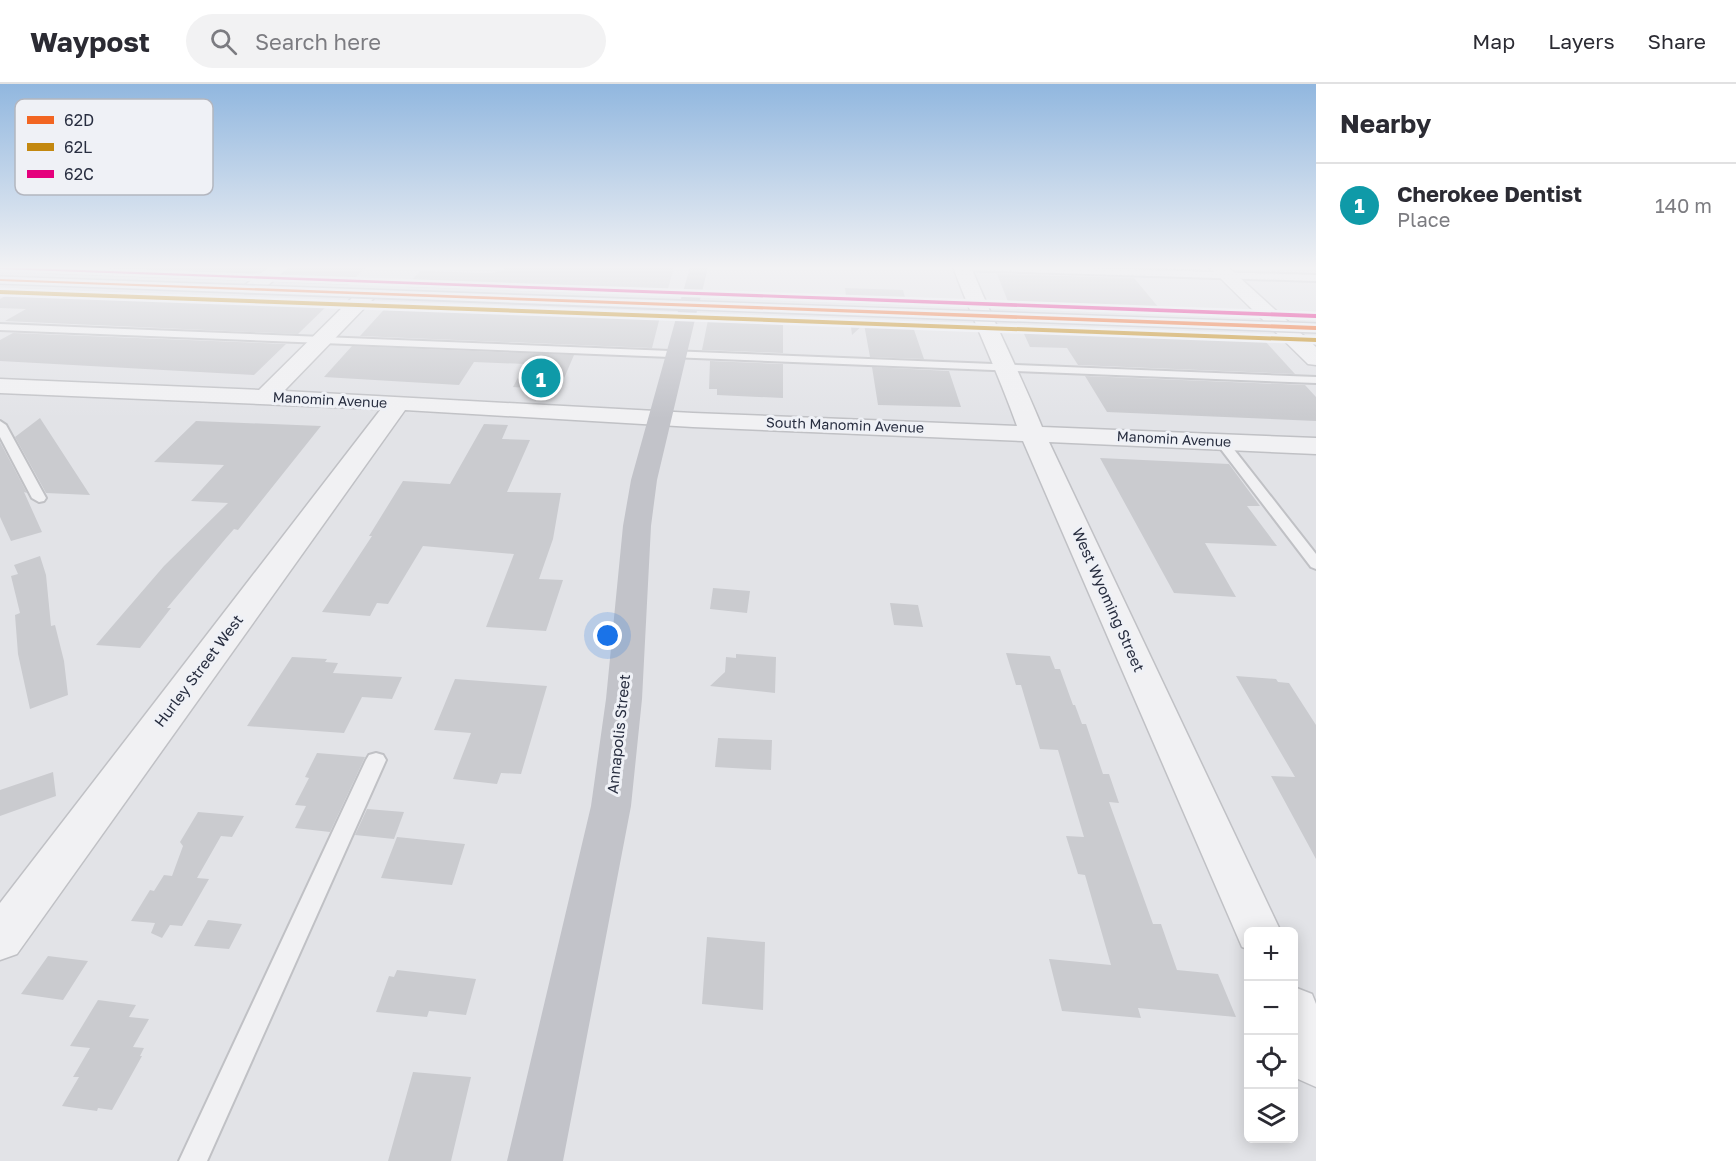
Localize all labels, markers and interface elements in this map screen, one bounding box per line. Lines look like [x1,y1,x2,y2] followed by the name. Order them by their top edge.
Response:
[186,14,606,68] search box
[30,25,150,58] text: Waypost
[207,25,240,58] icon: search
[255,28,381,55] text: Search here
[1472,28,1515,54] text: Map
[1548,28,1615,54] text: Layers
[1648,28,1706,54] text: Share
[15,99,213,195] legend
[1340,108,1431,139] text: Nearby
[64,110,94,130] text: 62D
[64,137,92,157] text: 62L
[64,164,94,184] text: 62C
[1397,180,1582,207] text: Cherokee Dentist
[1354,193,1365,217] text: 1
[1655,193,1712,217] text: 140 m
[1397,207,1450,231] text: Place
[522,356,560,400] pin: 1
[272,388,388,411] street label: Manomin Avenue
[766,413,924,436] street label: South Manomin Avenue
[1116,427,1232,450] street label: Manomin Avenue
[1069,525,1149,674] street label: West Wyoming Street
[150,611,246,730] street label: Hurley Street West
[593,621,622,650] your location
[603,673,633,795] street label: Annapolis Street
[1244,927,1298,1143] map controls
[1244,927,1298,981] button: +
[1244,981,1298,1035] button: −
[1244,1035,1298,1089] button: locate
[1244,1089,1298,1143] button: layers

